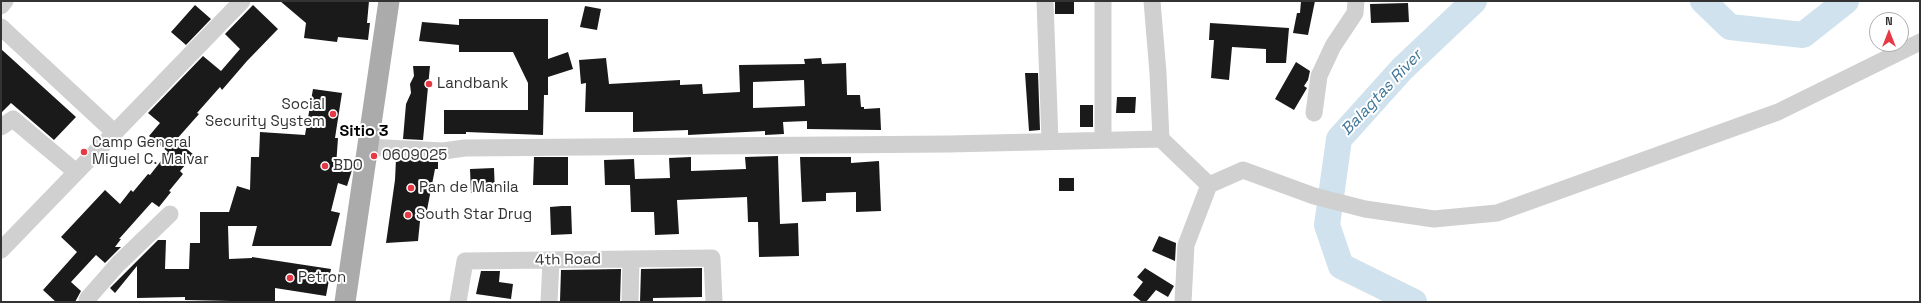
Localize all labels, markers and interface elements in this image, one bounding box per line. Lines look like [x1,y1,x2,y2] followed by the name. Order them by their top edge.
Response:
[1869,12,1909,52] north arrow
[1885,14,1893,28] text: N
[1338,46,1426,140] water label: Balagtas River
[437,75,508,93] place label: Landbank
[424,79,434,89] marker: Landbank
[205,96,325,131] place label: Social Security System
[328,109,338,119] marker: Social Security System
[339,122,389,142] district label: Sitio 3
[92,134,209,169] place label: Camp General Miguel C. Malvar
[79,147,89,157] marker: Camp General Miguel C. Malvar
[382,147,447,165] place label: 0609025
[369,151,379,161] marker: 0609025
[333,157,363,175] place label: BDO
[320,161,330,171] marker: BDO
[419,179,519,197] place label: Pan de Manila
[406,183,416,193] marker: Pan de Manila
[416,206,532,224] place label: South Star Drug
[403,210,413,220] marker: South Star Drug
[535,250,601,270] street label: 4th Road
[298,269,346,287] place label: Petron
[285,273,295,283] marker: Petron

